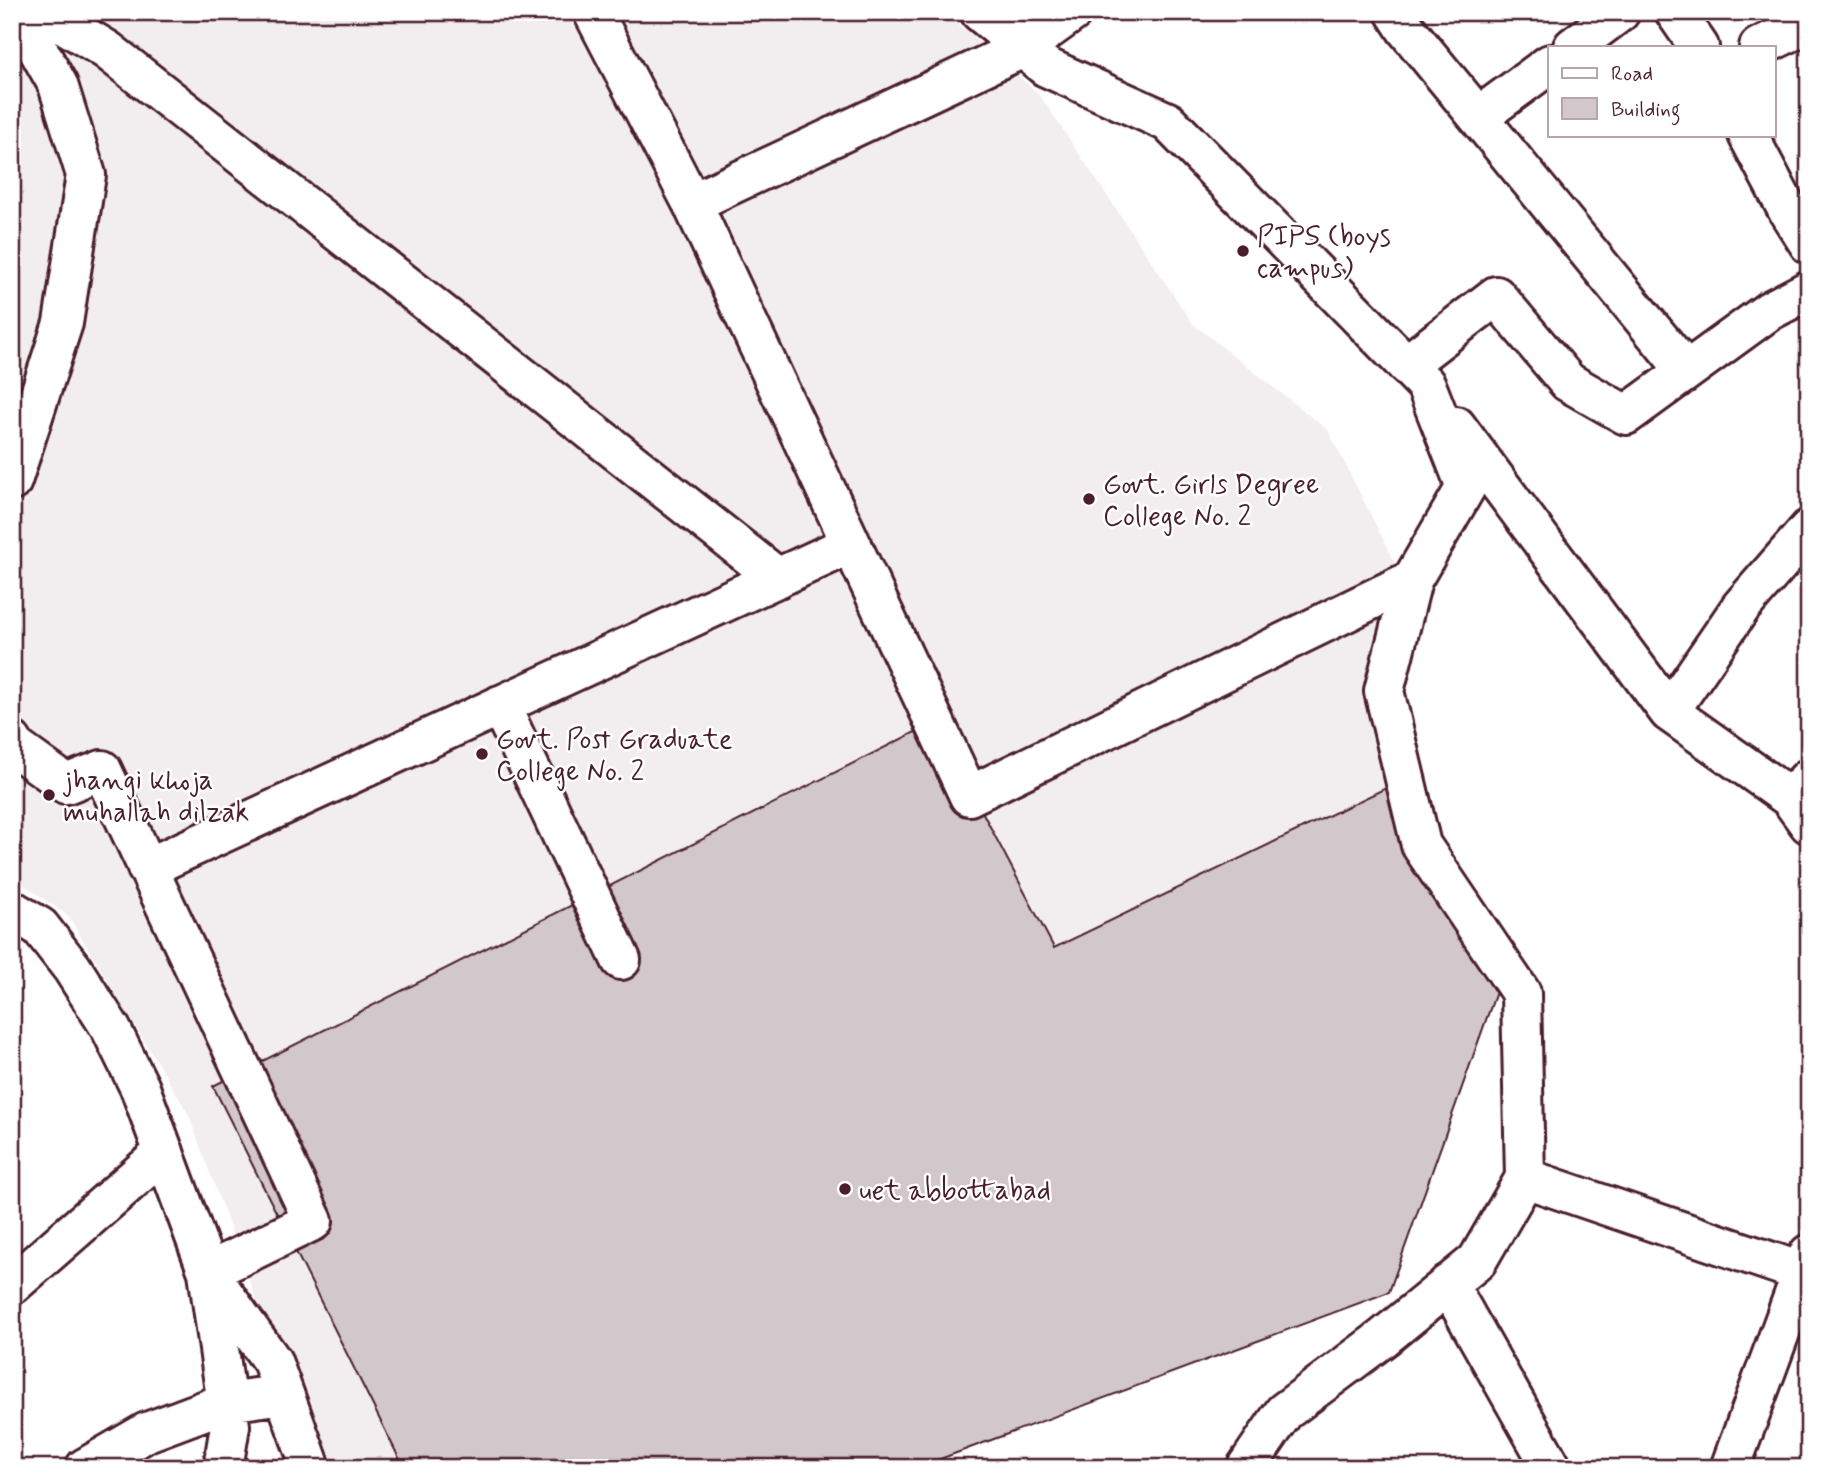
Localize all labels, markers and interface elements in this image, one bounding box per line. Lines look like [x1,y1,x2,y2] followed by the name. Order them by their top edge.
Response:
[1548,46,1776,136] legend
[1611,60,1653,88] text: Road
[1611,96,1681,126] text: Building
[1257,219,1391,288] place label: PIPS (boys campus)
[1235,243,1251,259] marker: PIPS (boys campus)
[1103,467,1319,536] place label: Govt. Girls Degree College No. 2
[1081,491,1097,507] marker: Govt. Girls Degree College No. 2
[496,722,733,791] place label: Govt. Post Graduate College No. 2
[474,746,490,762] marker: Govt. Post Graduate College No. 2
[62,763,249,832] place label: jhangi khoja muhallah dilzak
[41,787,57,803] marker: jhangi khoja muhallah dilzak
[859,1173,1051,1210] place label: uet abbottabad
[837,1181,853,1197] marker: uet abbottabad

